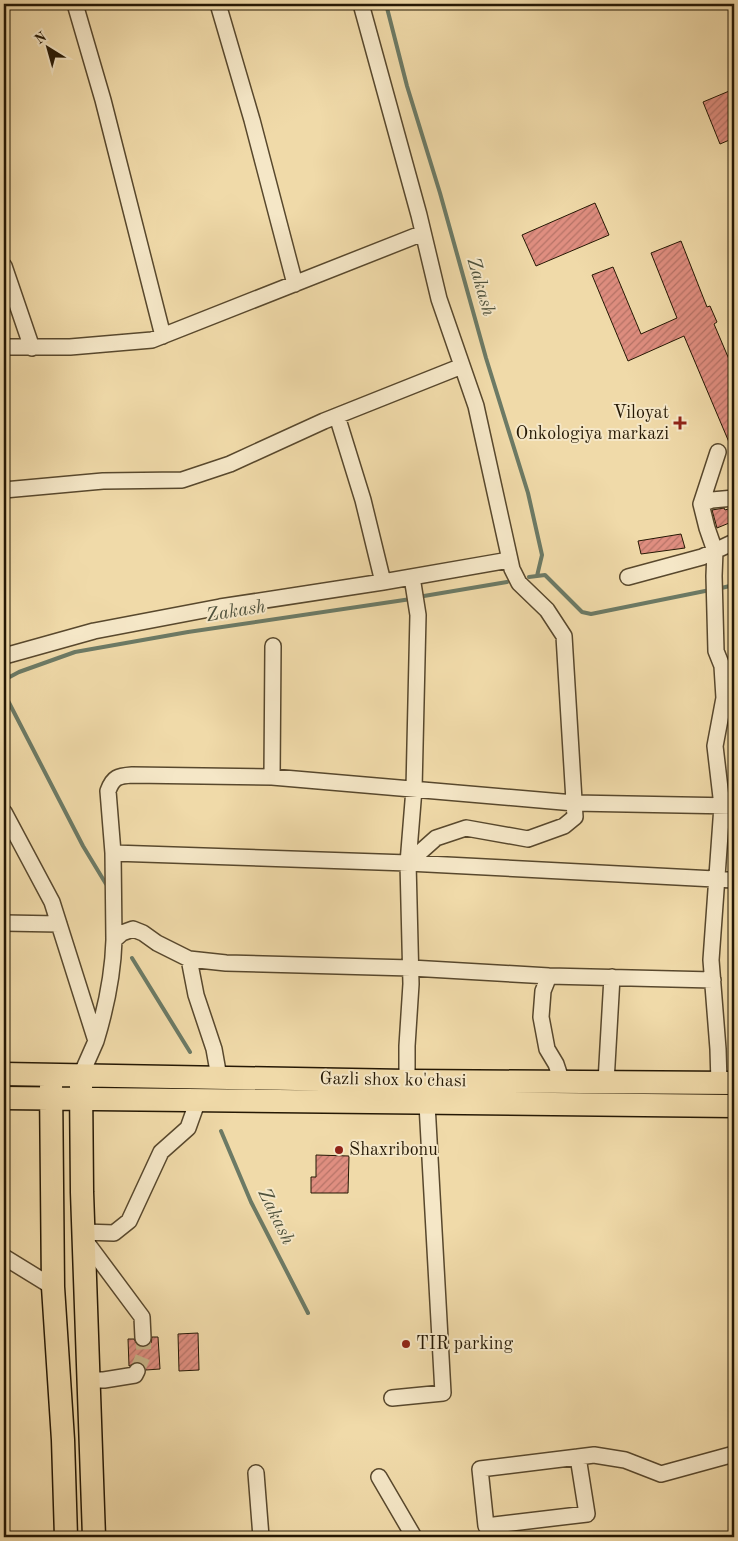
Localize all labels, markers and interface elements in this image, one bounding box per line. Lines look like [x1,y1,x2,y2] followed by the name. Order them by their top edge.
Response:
[22,22,72,72] north arrow
[32,29,50,47] text: N
[463,255,498,319] water label: Zakash
[516,404,669,443] place label: Viloyat Onkologiya markazi
[673,416,687,430] marker: Viloyat Onkologiya markazi
[205,598,268,626] water label: Zakash
[319,1070,467,1090] street label: Gazli shox ko'chasi
[349,1141,438,1159] place label: Shaxribonu
[333,1144,345,1156] marker: Shaxribonu
[253,1186,297,1249] water label: Zakash
[416,1335,513,1353] place label: TIR parking
[400,1338,412,1350] marker: TIR parking

